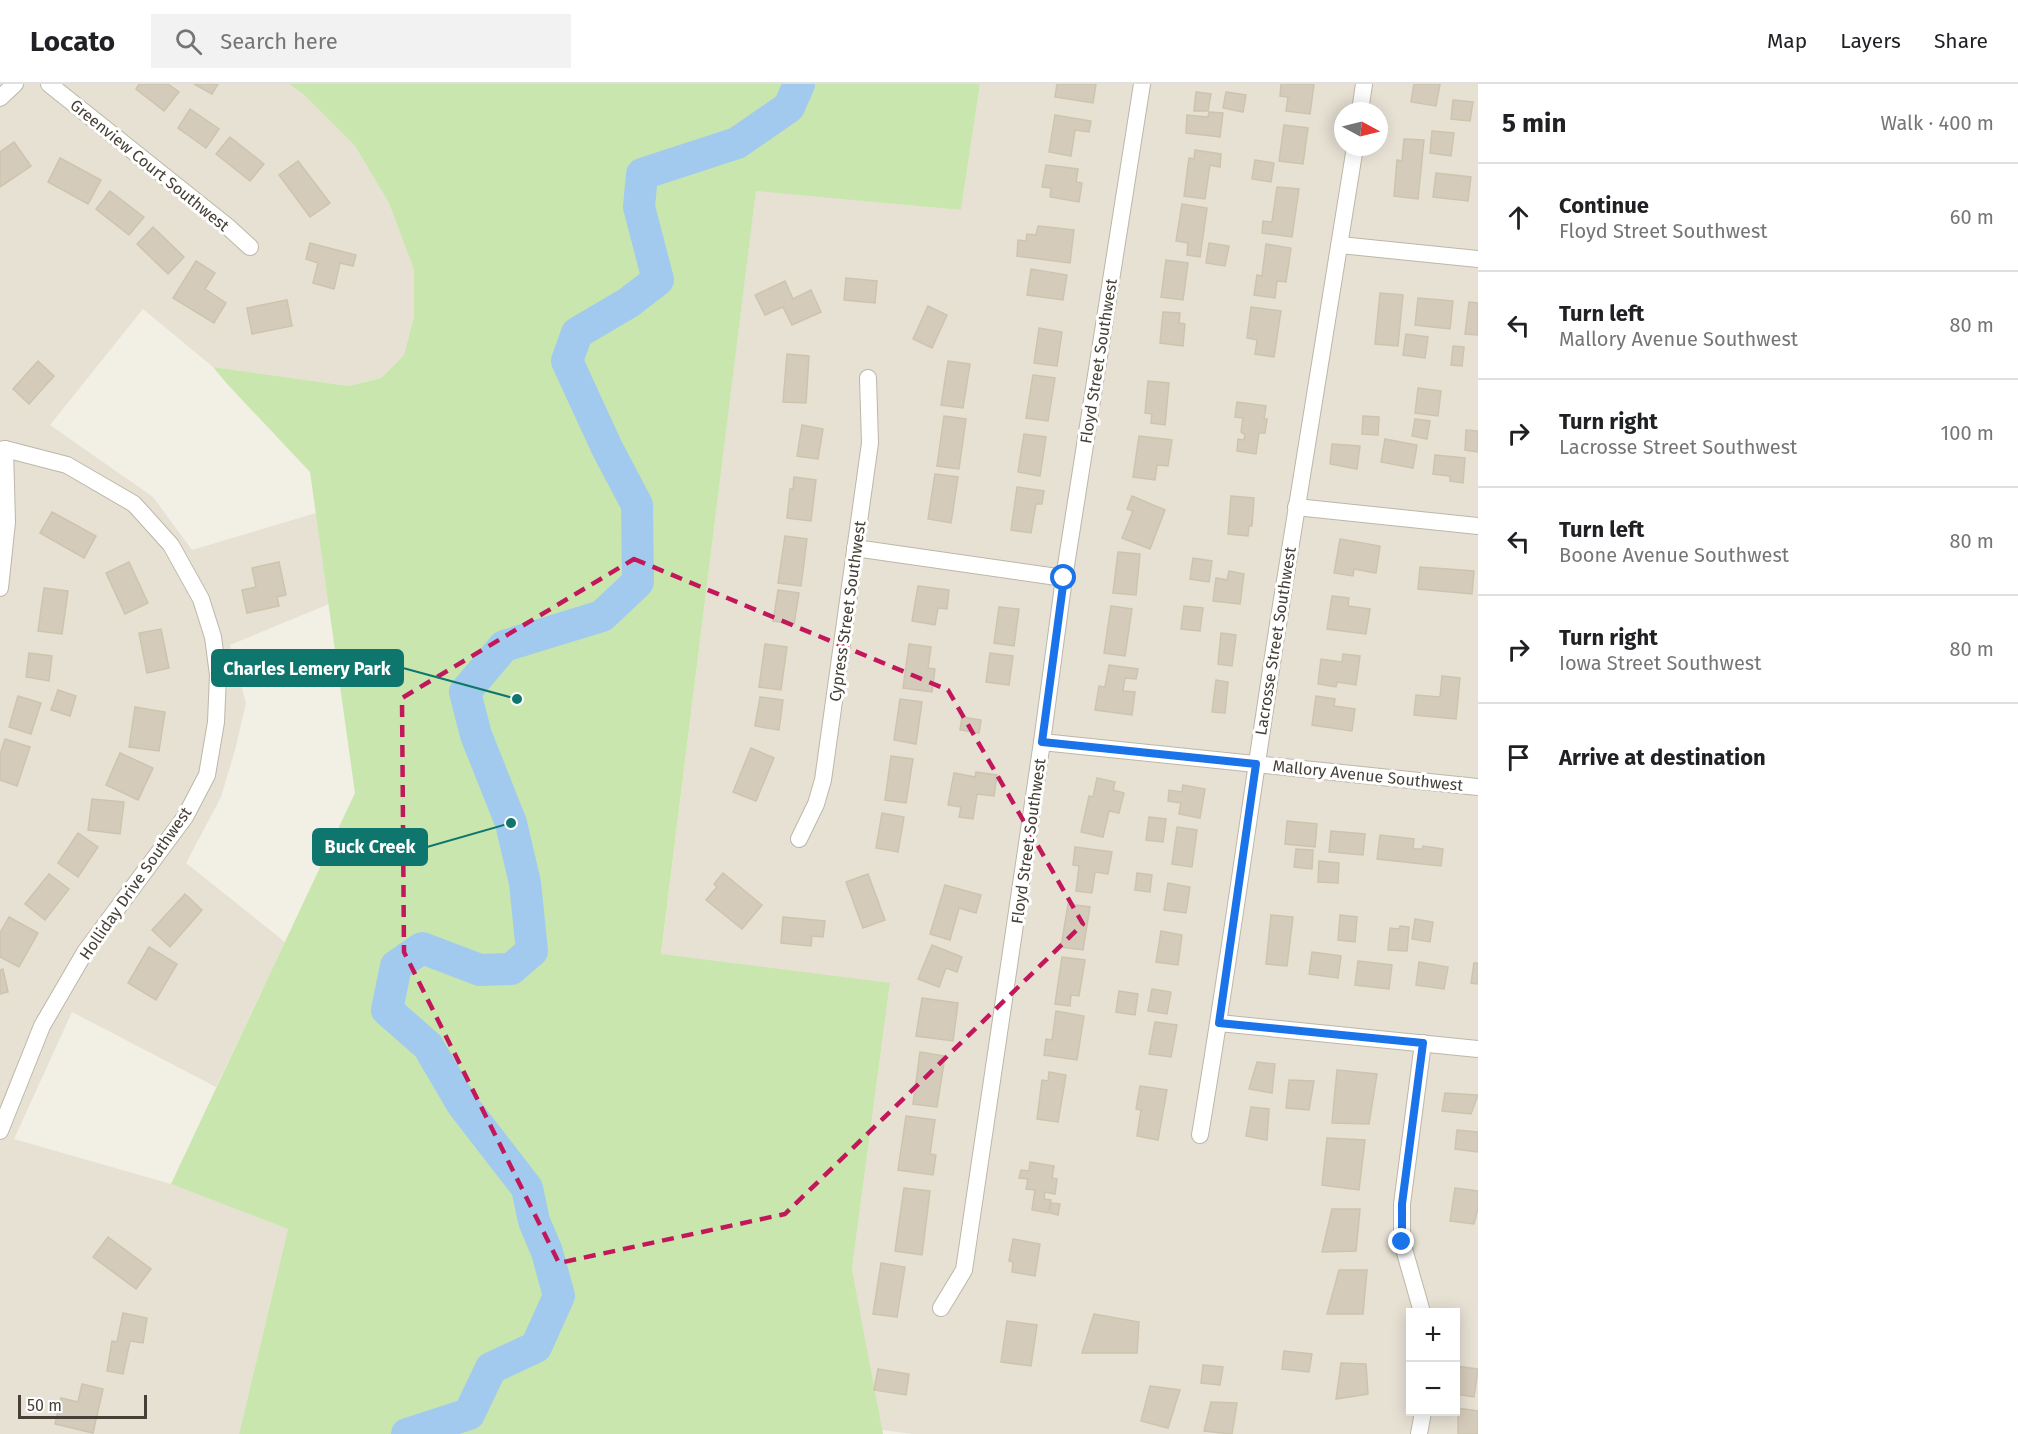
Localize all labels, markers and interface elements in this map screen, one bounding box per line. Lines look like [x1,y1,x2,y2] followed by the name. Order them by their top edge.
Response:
[151,14,571,68] search box
[30,25,115,58] text: Locato
[172,25,205,58] icon: search
[220,28,338,55] text: Search here
[1767,28,1807,54] text: Map
[1840,28,1901,54] text: Layers
[1934,28,1988,54] text: Share
[66,95,233,235] street label: Greenview Court Southwest
[1334,102,1388,156] north arrow
[1502,108,1566,139] text: 5 min
[1881,111,1994,135] text: Walk · 400 m
[1559,192,1649,219] text: Continue
[1502,201,1535,234] icon: ahead
[1950,205,1994,229] text: 60 m
[1559,219,1768,243] text: Floyd Street Southwest
[1076,277,1121,445] street label: Floyd Street Southwest
[1559,300,1644,327] text: Turn left
[1502,309,1535,342] icon: left
[1949,313,1994,337] text: 80 m
[1559,327,1798,351] text: Mallory Avenue Southwest
[1559,408,1658,435] text: Turn right
[1502,417,1535,450] icon: right
[1941,421,1994,445] text: 100 m
[1559,435,1797,459] text: Lacrosse Street Southwest
[1559,516,1644,543] text: Turn left
[825,519,870,703] street label: Cypress Street Southwest
[1502,525,1535,558] icon: left
[1949,529,1994,553] text: 80 m
[1559,543,1789,567] text: Boone Avenue Southwest
[1251,545,1300,737] street label: Lacrosse Street Southwest
[1050,564,1076,590] route start
[1559,624,1658,651] text: Turn right
[1502,633,1535,666] icon: right
[1949,637,1994,661] text: 80 m
[212,650,403,686] callout: Charles Lemery Park
[1559,651,1761,675] text: Iowa Street Southwest
[223,658,392,680] text: Charles Lemery Park
[1502,741,1535,774] icon: arrive
[1559,744,1766,771] text: Arrive at destination
[1272,756,1464,795] street label: Mallory Avenue Southwest
[1007,757,1050,925] street label: Floyd Street Southwest
[75,803,196,963] street label: Holliday Drive Southwest
[313,829,427,865] callout: Buck Creek
[325,836,416,858] text: Buck Creek
[1388,1228,1414,1254] route end
[1406,1308,1460,1416] map controls
[1406,1308,1460,1362] button: +
[1406,1362,1460,1416] button: −
[18,1392,147,1420] scale bar
[27,1396,62,1415] text: 50 m

